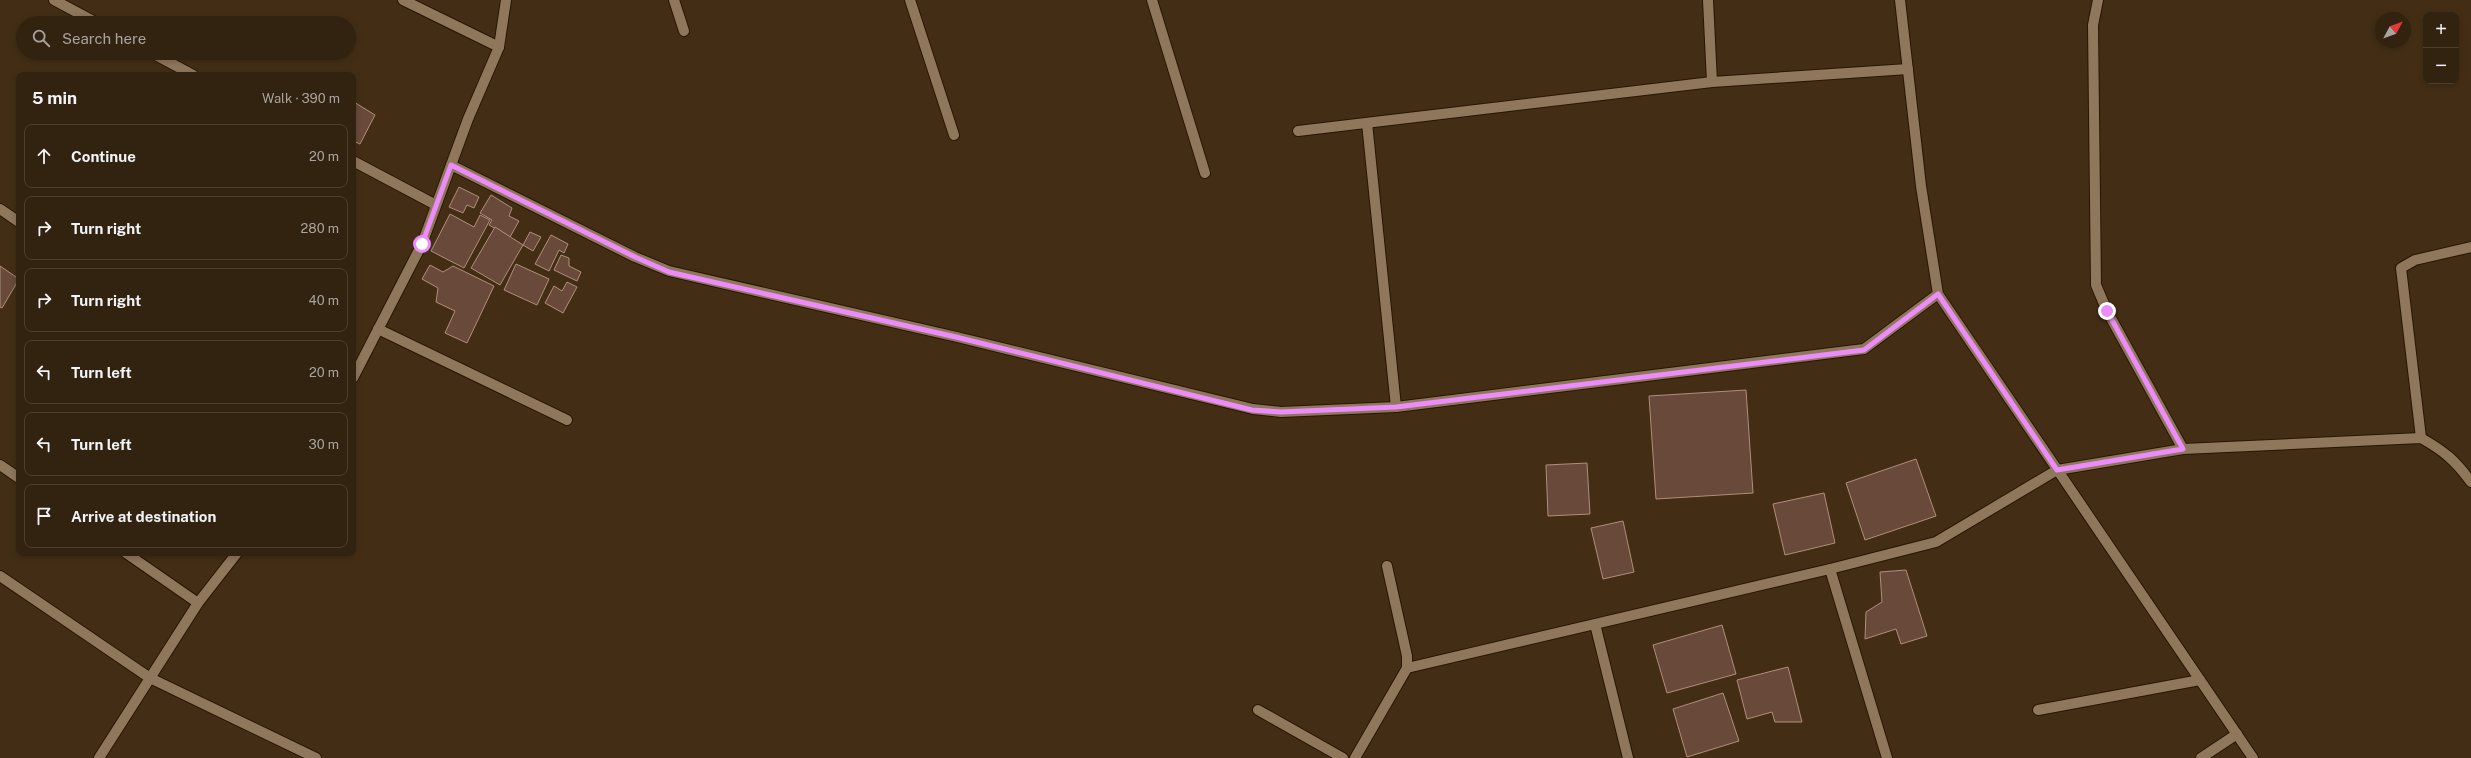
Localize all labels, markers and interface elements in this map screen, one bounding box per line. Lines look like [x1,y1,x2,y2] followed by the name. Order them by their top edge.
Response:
[2375,12,2411,48] north arrow
[2423,12,2459,84] map controls
[2423,12,2459,48] button: +
[16,16,356,60] search box
[30,27,52,49] icon: search
[62,30,146,47] text: Search here
[2423,48,2459,84] button: −
[32,88,77,108] text: 5 min
[262,91,340,106] text: Walk · 390 m
[33,145,55,167] icon: ahead
[71,148,136,165] text: Continue
[309,149,339,164] text: 20 m
[33,217,55,239] icon: right
[71,220,141,237] text: Turn right
[301,221,339,236] text: 280 m
[413,235,431,253] route start
[33,289,55,311] icon: right
[71,292,141,309] text: Turn right
[308,293,339,308] text: 40 m
[2098,302,2116,320] route end
[33,361,55,383] icon: left
[71,364,132,381] text: Turn left
[309,365,339,380] text: 20 m
[33,433,55,455] icon: left
[71,436,132,453] text: Turn left
[309,437,339,452] text: 30 m
[33,505,55,527] icon: arrive
[71,508,216,525] text: Arrive at destination

